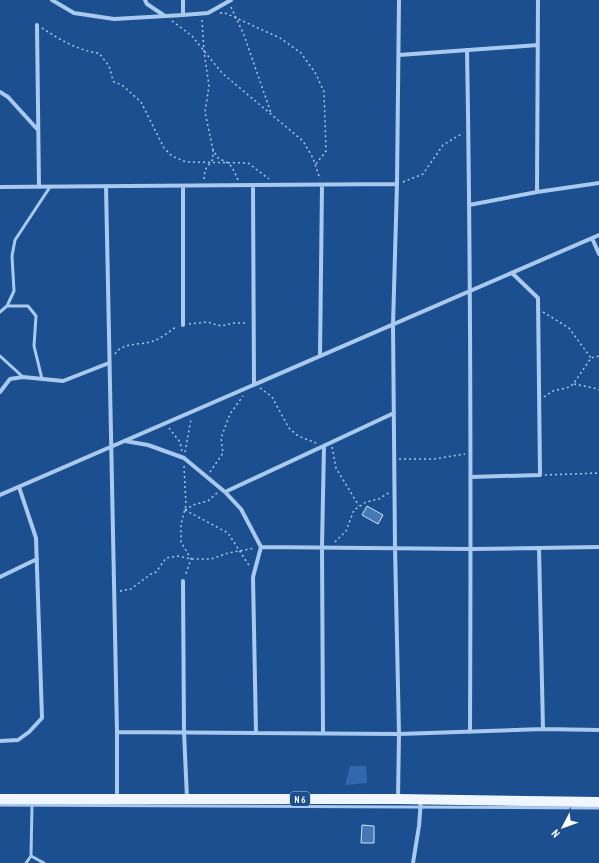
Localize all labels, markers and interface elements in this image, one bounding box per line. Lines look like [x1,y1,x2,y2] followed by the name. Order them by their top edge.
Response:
[290,792,310,806] road number: N 6
[543,807,583,847] north arrow
[548,827,563,840] text: N

